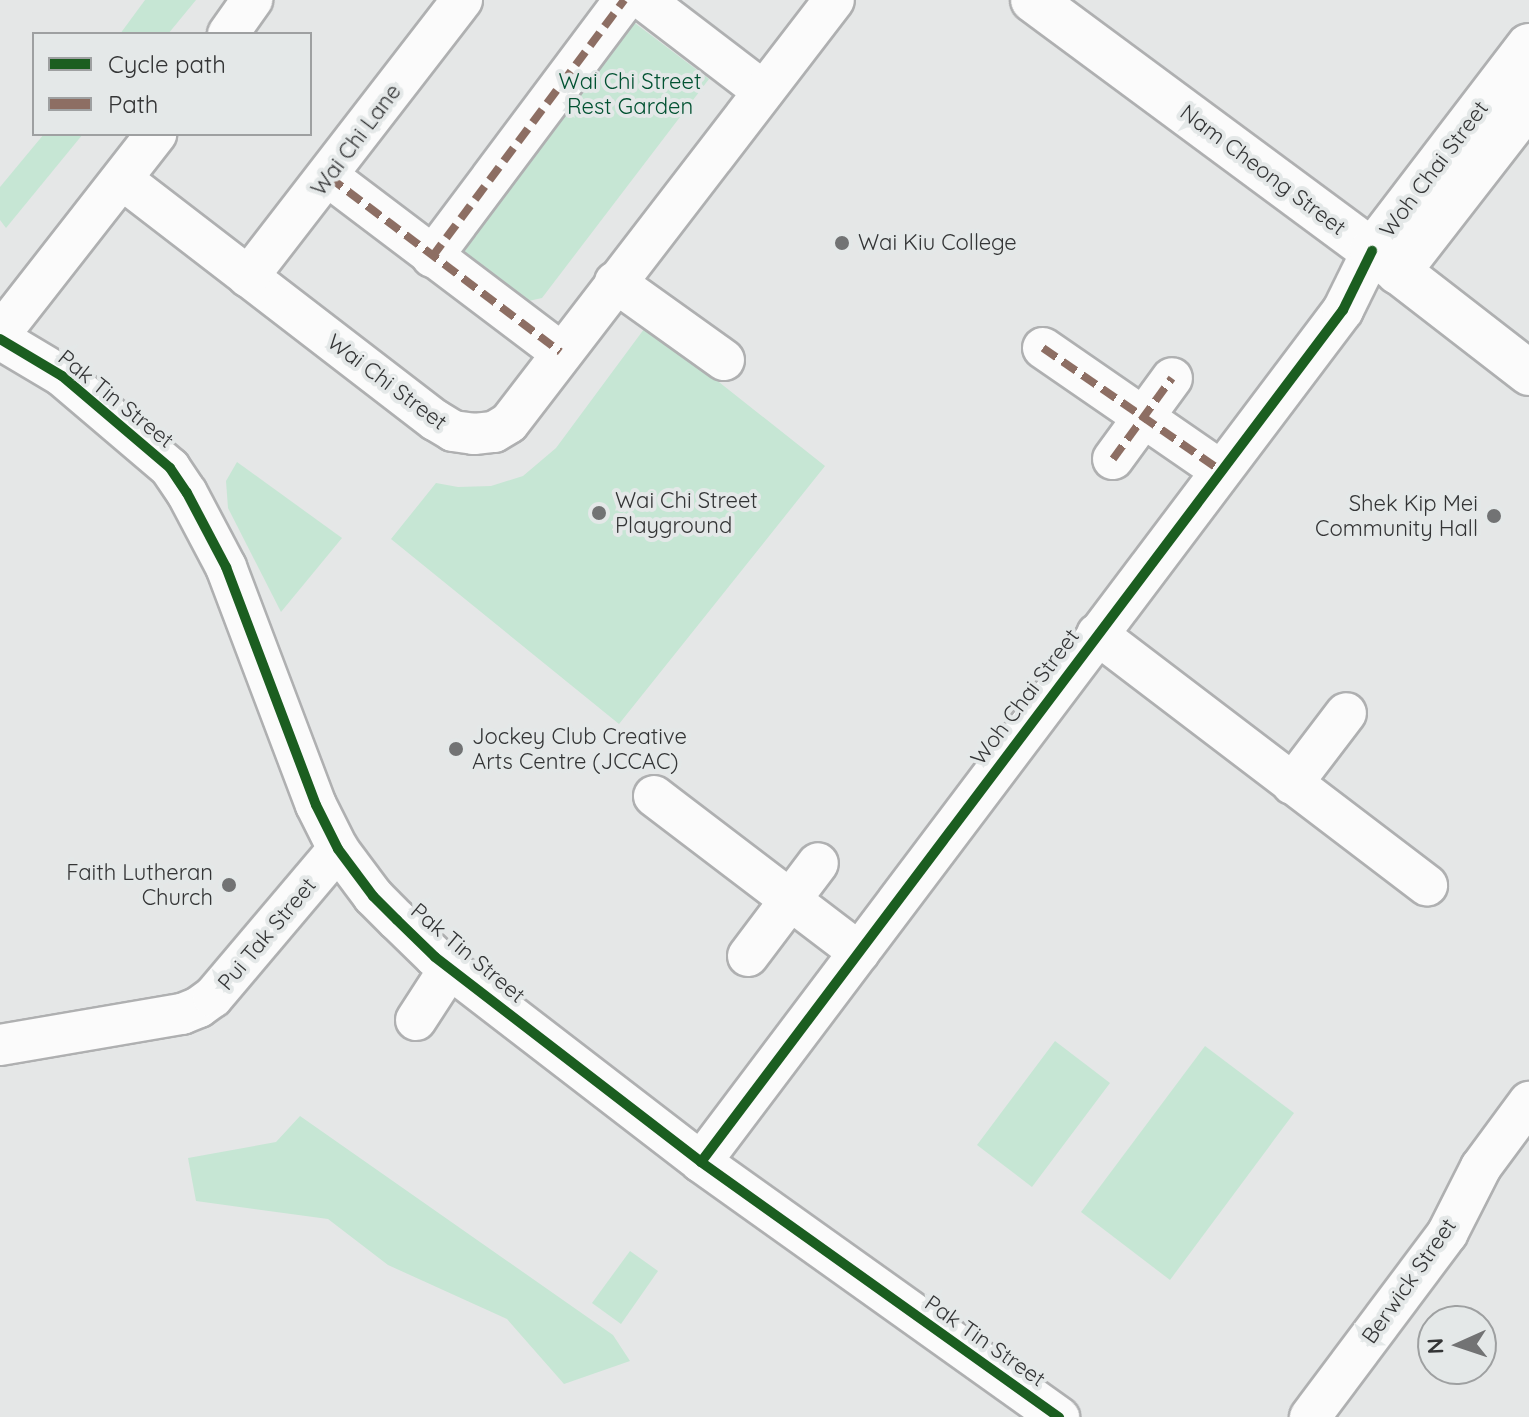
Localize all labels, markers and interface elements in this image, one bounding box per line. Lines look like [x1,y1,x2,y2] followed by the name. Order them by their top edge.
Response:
[32,32,312,136] legend
[108,49,226,79] text: Cycle path
[559,68,701,120] park label: Wai Chi Street Rest Garden
[305,79,407,201] street label: Wai Chi Lane
[108,89,159,119] text: Path
[1374,96,1494,242] street label: Woh Chai Street
[1175,99,1351,241] street label: Nam Cheong Street
[858,230,1017,256] place label: Wai Kiu College
[833,234,851,252] marker: Wai Kiu College
[322,328,452,436] street label: Wai Chi Street
[53,344,179,454] street label: Pak Tin Street
[615,487,758,538] place label: Wai Chi Street Playground
[1315,490,1478,542] place label: Shek Kip Mei Community Hall
[590,504,608,522] marker: Wai Chi Street Playground
[1485,507,1503,525] marker: Shek Kip Mei Community Hall
[965,624,1085,770] street label: Woh Chai Street
[472,723,687,774] place label: Jockey Club Creative Arts Centre (JCCAC)
[447,740,465,758] marker: Jockey Club Creative Arts Centre (JCCAC)
[66,859,213,910] place label: Faith Lutheran Church
[212,872,322,996] street label: Pui Tak Street
[220,876,238,894] marker: Faith Lutheran Church
[406,898,530,1008] street label: Pak Tin Street
[1356,1213,1462,1349] street label: Berwick Street
[920,1290,1050,1392] street label: Pak Tin Street
[1417,1305,1497,1385] north arrow
[1421,1337,1449,1355] text: N

